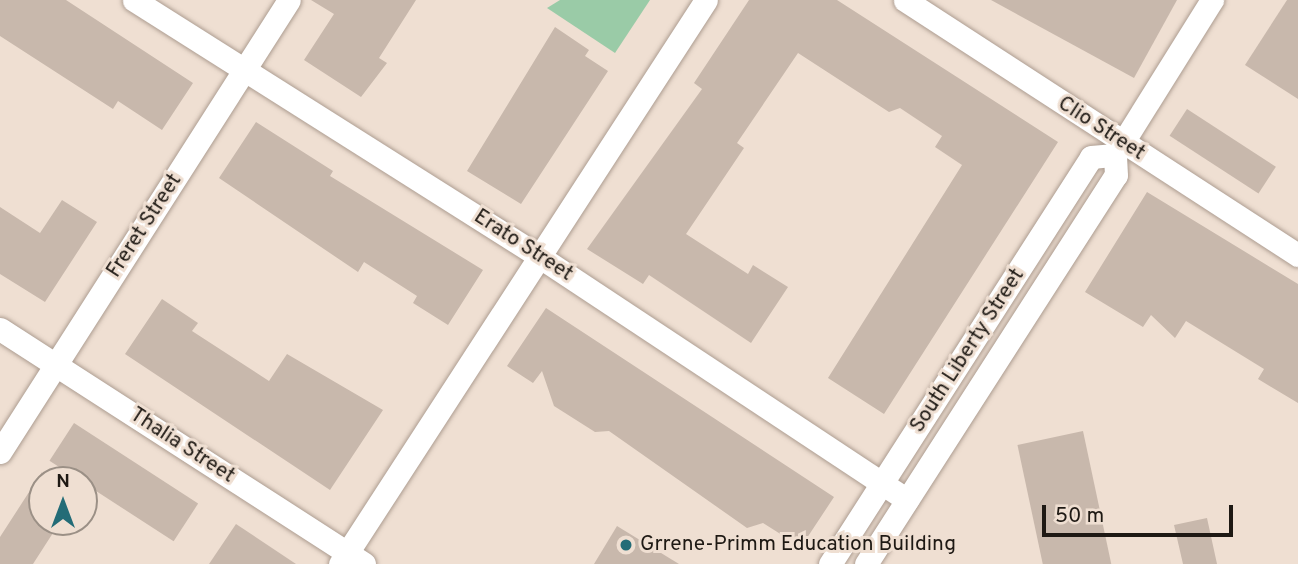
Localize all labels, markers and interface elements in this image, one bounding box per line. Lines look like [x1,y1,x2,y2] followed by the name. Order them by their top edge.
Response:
[1053,92,1149,166] street label: Clio Street
[102,169,188,283] street label: Freret Street
[469,205,577,287] street label: Erato Street
[906,264,1030,438] street label: South Liberty Street
[125,403,239,489] street label: Thalia Street
[28,466,98,536] north arrow
[56,470,70,494] text: N
[1046,490,1237,534] scale bar
[1055,503,1104,530] text: 50 m
[640,532,956,558] place label: Grrene-Primm Education Building
[618,537,634,553] marker: Grrene-Primm Education Building

